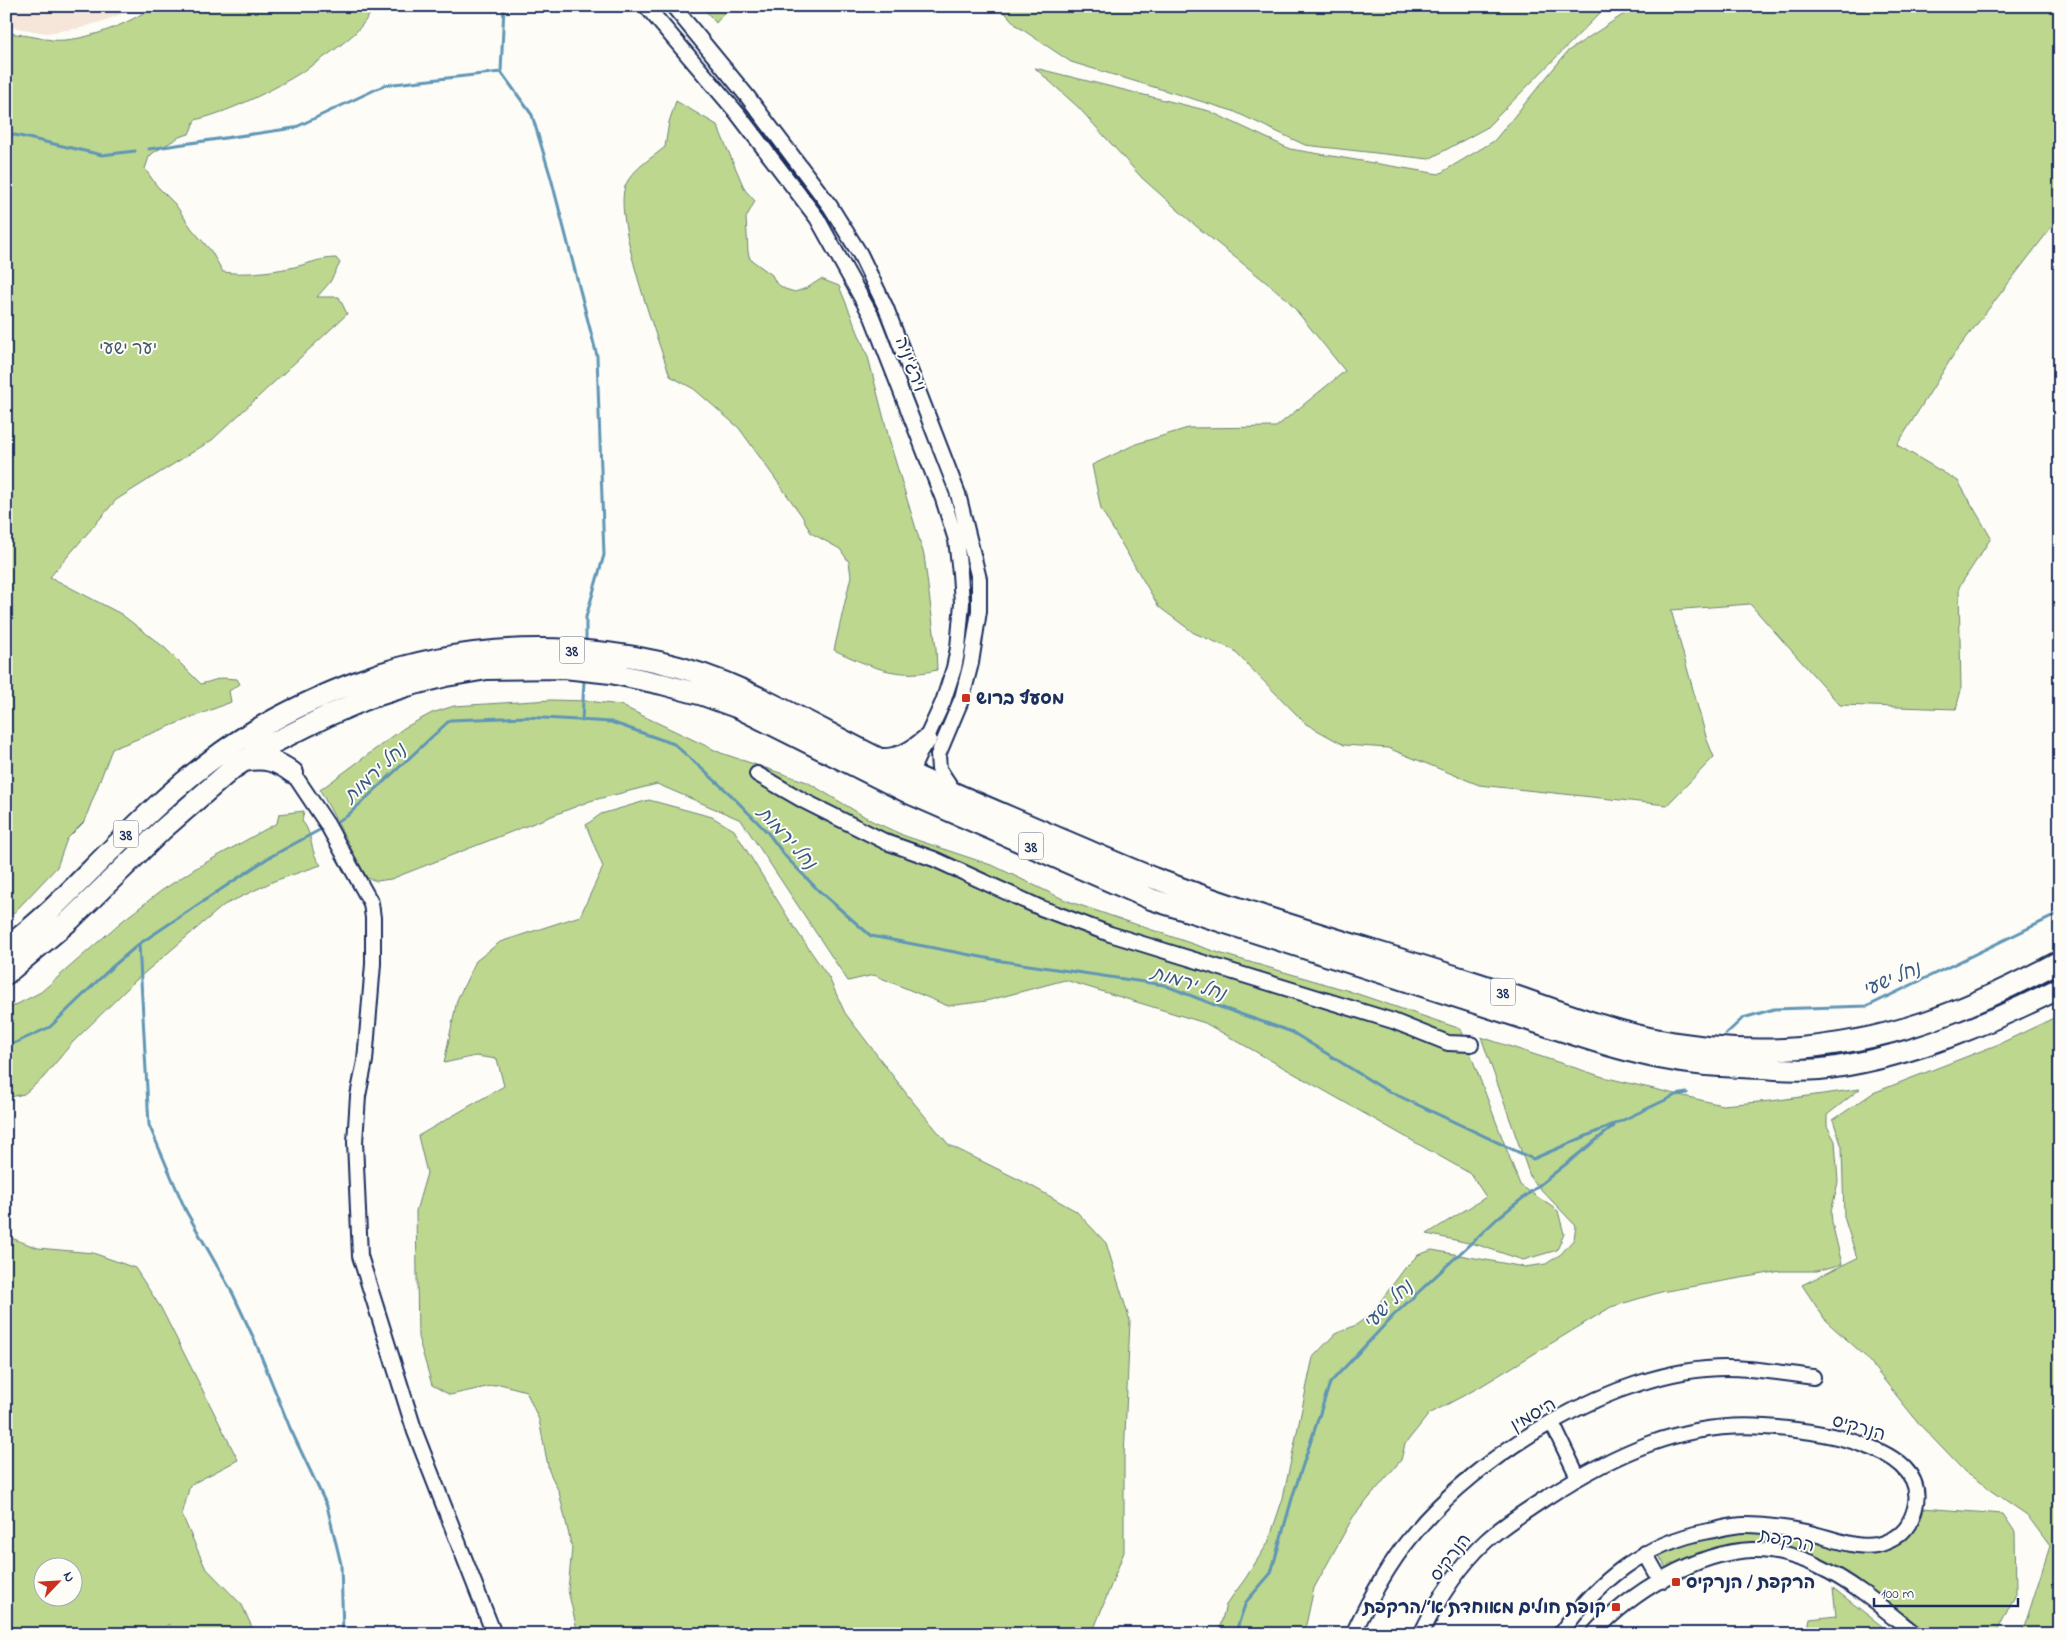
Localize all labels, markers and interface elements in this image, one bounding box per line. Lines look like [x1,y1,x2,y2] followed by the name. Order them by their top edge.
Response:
[887,333,932,396] street label: וירג'יניה
[99,337,157,363] park label: יער ישעי
[560,636,584,664] road number: 38
[976,687,1065,713] place label: מסעף ברוש
[960,692,972,704] marker: מסעף ברוש
[337,737,414,811] water label: נחל ירמות
[749,800,823,877] water label: נחל ירמות
[114,821,138,848] road number: 38
[1018,832,1044,859] road number: 38
[1859,955,1926,1005] water label: נחל ישעי
[1146,960,1230,1009] water label: נחל ירמות
[1490,979,1516,1006] road number: 38
[1358,1274,1421,1337] water label: נחל ישעי
[1506,1392,1562,1439] street label: היסמין
[1829,1409,1888,1449] street label: הנרקיס
[1755,1523,1817,1561] street label: הרקפת
[1425,1529,1479,1588] street label: הנרקיס
[32,1558,82,1608] north arrow
[57,1568,80,1586] text: N
[1686,1571,1815,1597] place label: הרקפת / הנרקיס
[1874,1575,2017,1607] scale bar
[1670,1576,1682,1588] marker: הרקפת / הנרקיס
[1881,1583,1914,1605] text: 100 m
[1361,1596,1606,1622] place label: קופת חולים מאוחדת א׳/הרקפת
[1610,1601,1622,1613] marker: קופת חולים מאוחדת א׳/הרקפת

